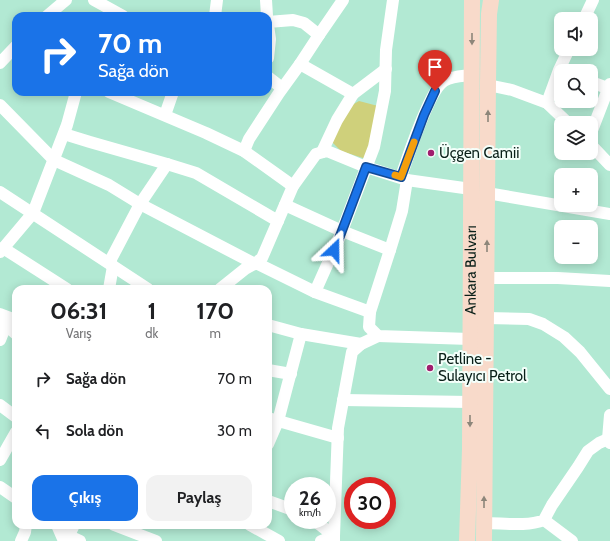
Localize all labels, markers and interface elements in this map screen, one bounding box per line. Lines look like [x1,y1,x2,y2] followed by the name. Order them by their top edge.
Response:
[554,12,598,264] map controls
[554,12,598,56] button: sound
[98,26,162,60] text: 70 m
[32,28,84,80] icon: right
[469,33,475,46] one-way arrow
[418,50,452,91] pin
[424,56,446,78] icon: arrive
[98,60,169,82] text: Sağa dön
[554,64,598,108] button: search
[484,110,491,122] one-way arrow
[554,116,598,160] button: layers
[439,144,519,162] place label: Üçgen Camii
[426,148,436,158] marker: Üçgen Camii
[554,168,598,212] button: +
[554,220,598,264] button: −
[462,225,480,315] street label: Ankara Bulvarı
[313,229,355,271] position arrow
[484,239,490,252] one-way arrow
[50,296,107,325] text: 06:31
[147,296,156,325] text: 1
[196,296,234,325] text: 170
[66,325,92,341] text: Varış
[145,325,158,341] text: dk
[209,325,221,341] text: m
[438,350,527,385] place label: Petline - Sulayıcı Petrol
[425,363,435,373] marker: Petline - Sulayıcı Petrol
[32,368,54,390] icon: right
[66,370,126,388] text: Sağa dön
[218,370,252,388] text: 70 m
[467,415,473,428] one-way arrow
[32,420,54,442] icon: left
[66,422,123,440] text: Sola dön
[217,422,252,440] text: 30 m
[32,475,138,521] button: Çıkış
[146,475,252,521] button: Paylaş
[344,477,396,529] speed limit sign: 30
[299,486,321,510] text: 26
[481,496,488,508] one-way arrow
[299,506,321,519] text: km/h

